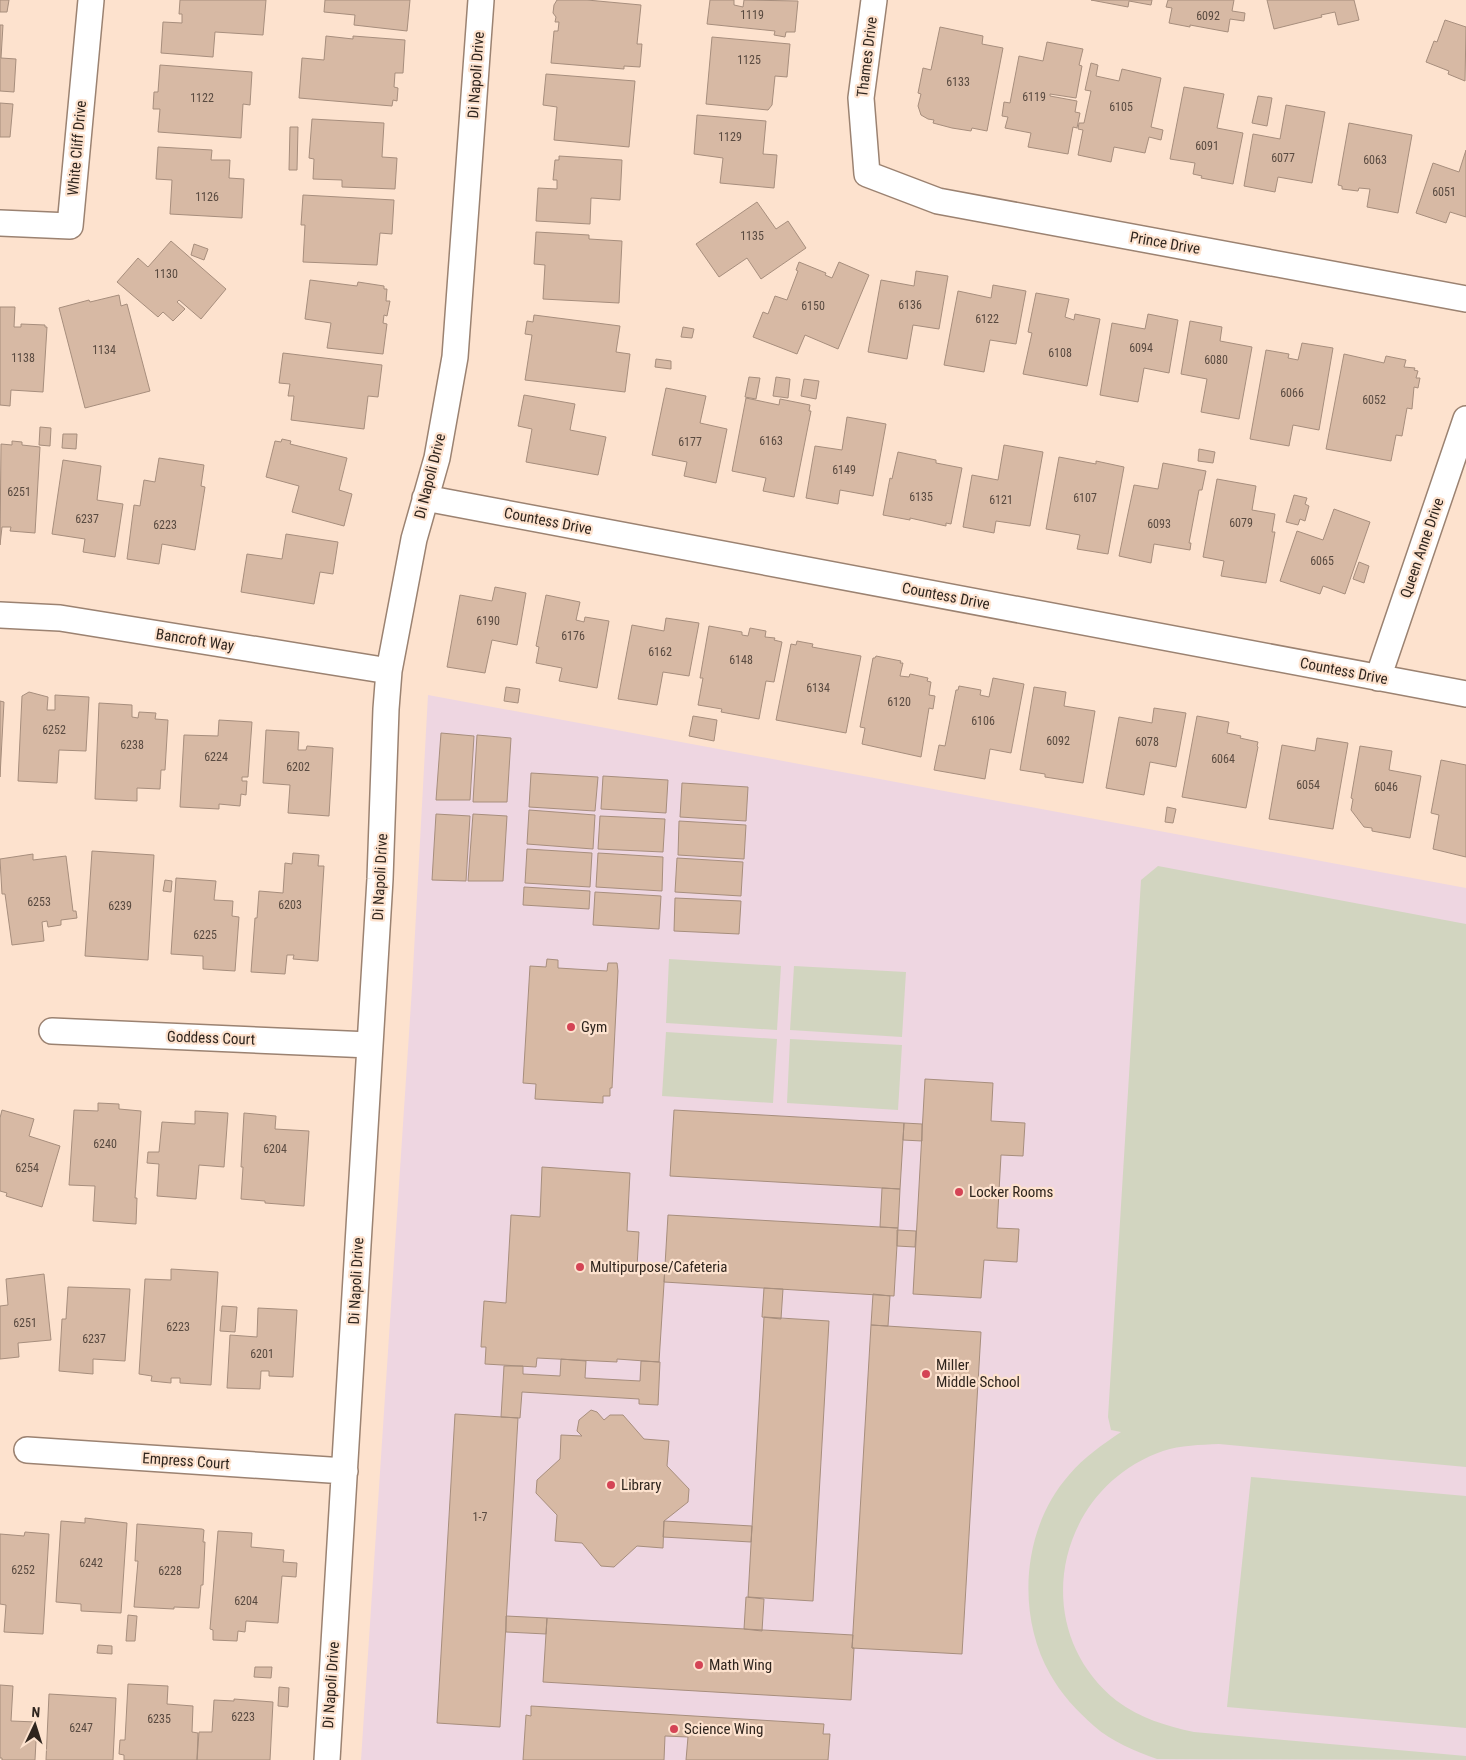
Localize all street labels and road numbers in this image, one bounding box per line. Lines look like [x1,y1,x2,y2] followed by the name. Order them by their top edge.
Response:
[853,16,881,98] street label: Thames Drive
[464,31,488,119] street label: Di Napoli Drive
[64,100,90,196] street label: White Cliff Drive
[1129,228,1201,258] street label: Prince Drive
[411,432,449,520] street label: Di Napoli Drive
[1396,496,1448,600] street label: Queen Anne Drive
[503,504,593,538] street label: Countess Drive
[901,579,991,613] street label: Countess Drive
[155,625,235,655] street label: Bancroft Way
[1299,654,1389,688] street label: Countess Drive
[369,833,391,921] street label: Di Napoli Drive
[167,1027,255,1049] street label: Goddess Court
[345,1237,367,1325] street label: Di Napoli Drive
[142,1449,230,1473] street label: Empress Court
[319,1641,343,1729] street label: Di Napoli Drive

